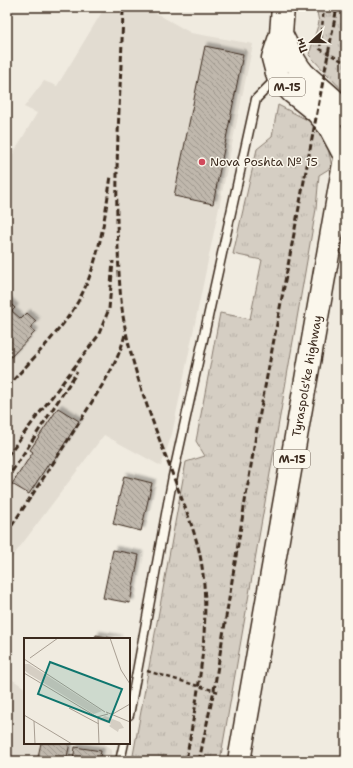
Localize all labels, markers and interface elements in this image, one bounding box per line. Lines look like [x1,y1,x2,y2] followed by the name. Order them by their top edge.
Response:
[291,22,331,62] north arrow
[293,36,312,55] text: Пн
[269,78,305,96] road number: М-15
[210,154,318,170] place label: Nova Poshta № 15
[197,157,207,167] marker: Nova Poshta № 15
[288,314,326,438] street label: Tyraspols'ke highway
[274,450,310,468] road number: М-15
[24,638,130,744] inset map

